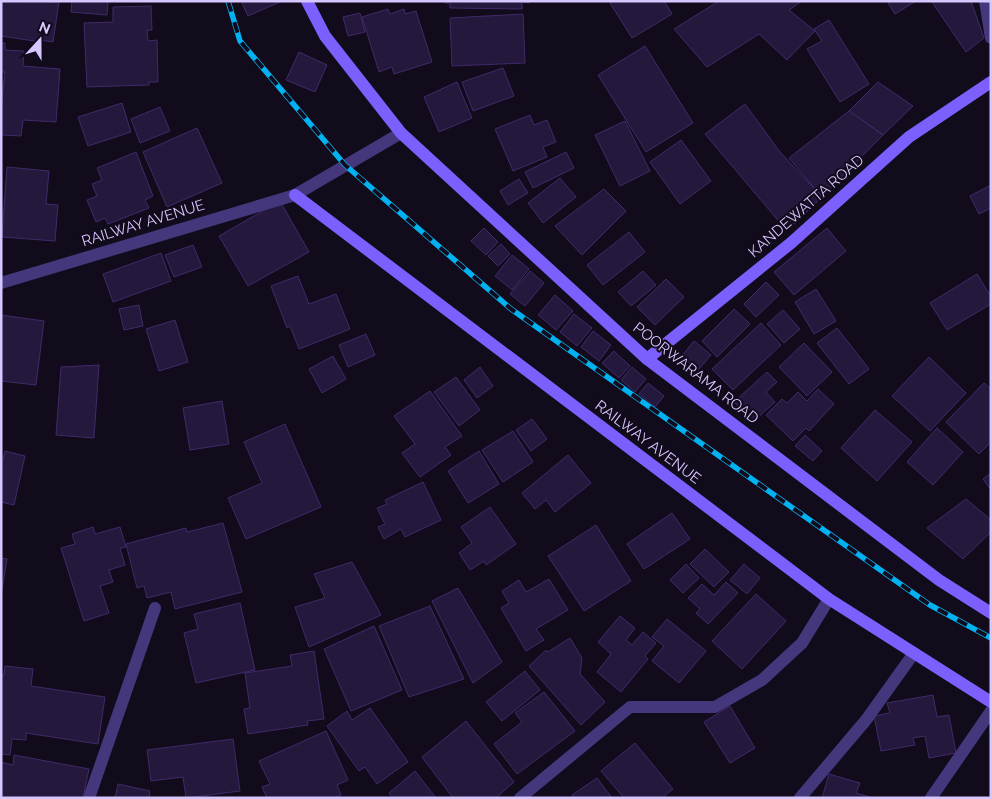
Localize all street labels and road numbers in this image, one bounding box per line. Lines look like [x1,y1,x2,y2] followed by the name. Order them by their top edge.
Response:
[744,151,868,261] street label: KANDEWATTA ROAD
[79,196,207,250] street label: RAILWAY AVENUE
[630,318,763,428] street label: POORWARAMA ROAD
[592,396,704,488] street label: RAILWAY AVENUE

